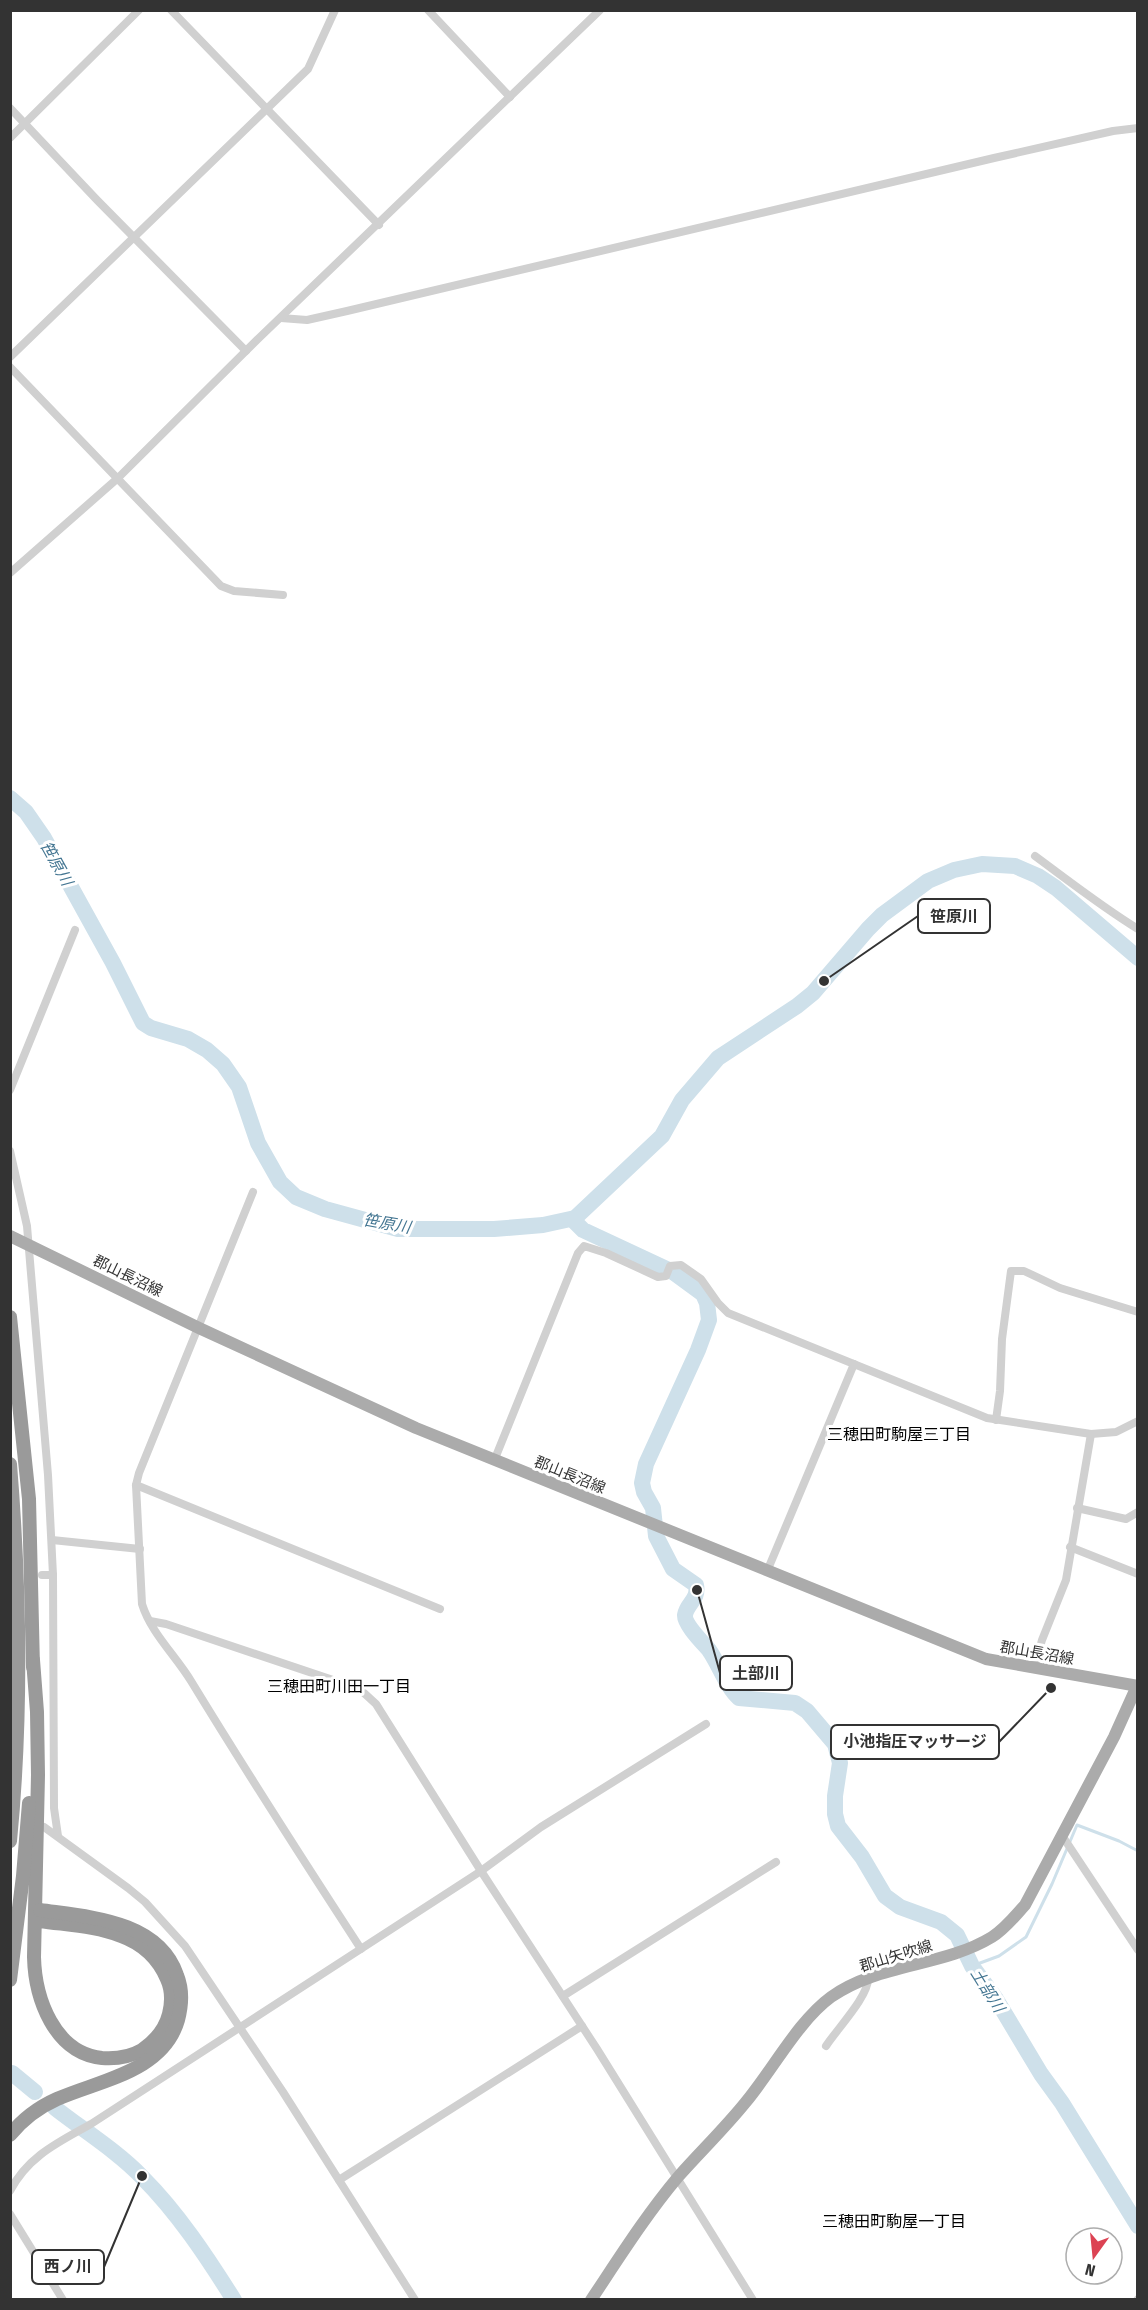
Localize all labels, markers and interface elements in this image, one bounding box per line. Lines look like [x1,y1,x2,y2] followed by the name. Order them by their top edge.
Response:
[37,838,77,891] water label: 笹原川
[918,899,990,933] callout: 笹原川
[930,907,978,926] text: 笹原川
[362,1210,414,1237] water label: 笹原川
[90,1251,166,1301] street label: 郡山長沼線
[827,1425,971,1444] district label: 三穂田町駒屋三丁目
[532,1453,608,1497] street label: 郡山長沼線
[998,1638,1076,1668] street label: 郡山長沼線
[720,1656,792,1690] callout: 土部川
[732,1664,780,1683] text: 土部川
[267,1677,411,1696] district label: 三穂田町川田一丁目
[831,1725,999,1759] callout: 小池指圧マッサージ
[843,1732,987,1751] text: 小池指圧マッサージ
[857,1936,935,1976] street label: 郡山矢吹線
[967,1965,1009,2017] water label: 土部川
[822,2212,966,2231] district label: 三穂田町駒屋一丁目
[1064,2226,1124,2286] north arrow
[32,2250,104,2284] callout: 西ノ川
[44,2257,92,2276] text: 西ノ川
[1083,2260,1097,2280] text: N

